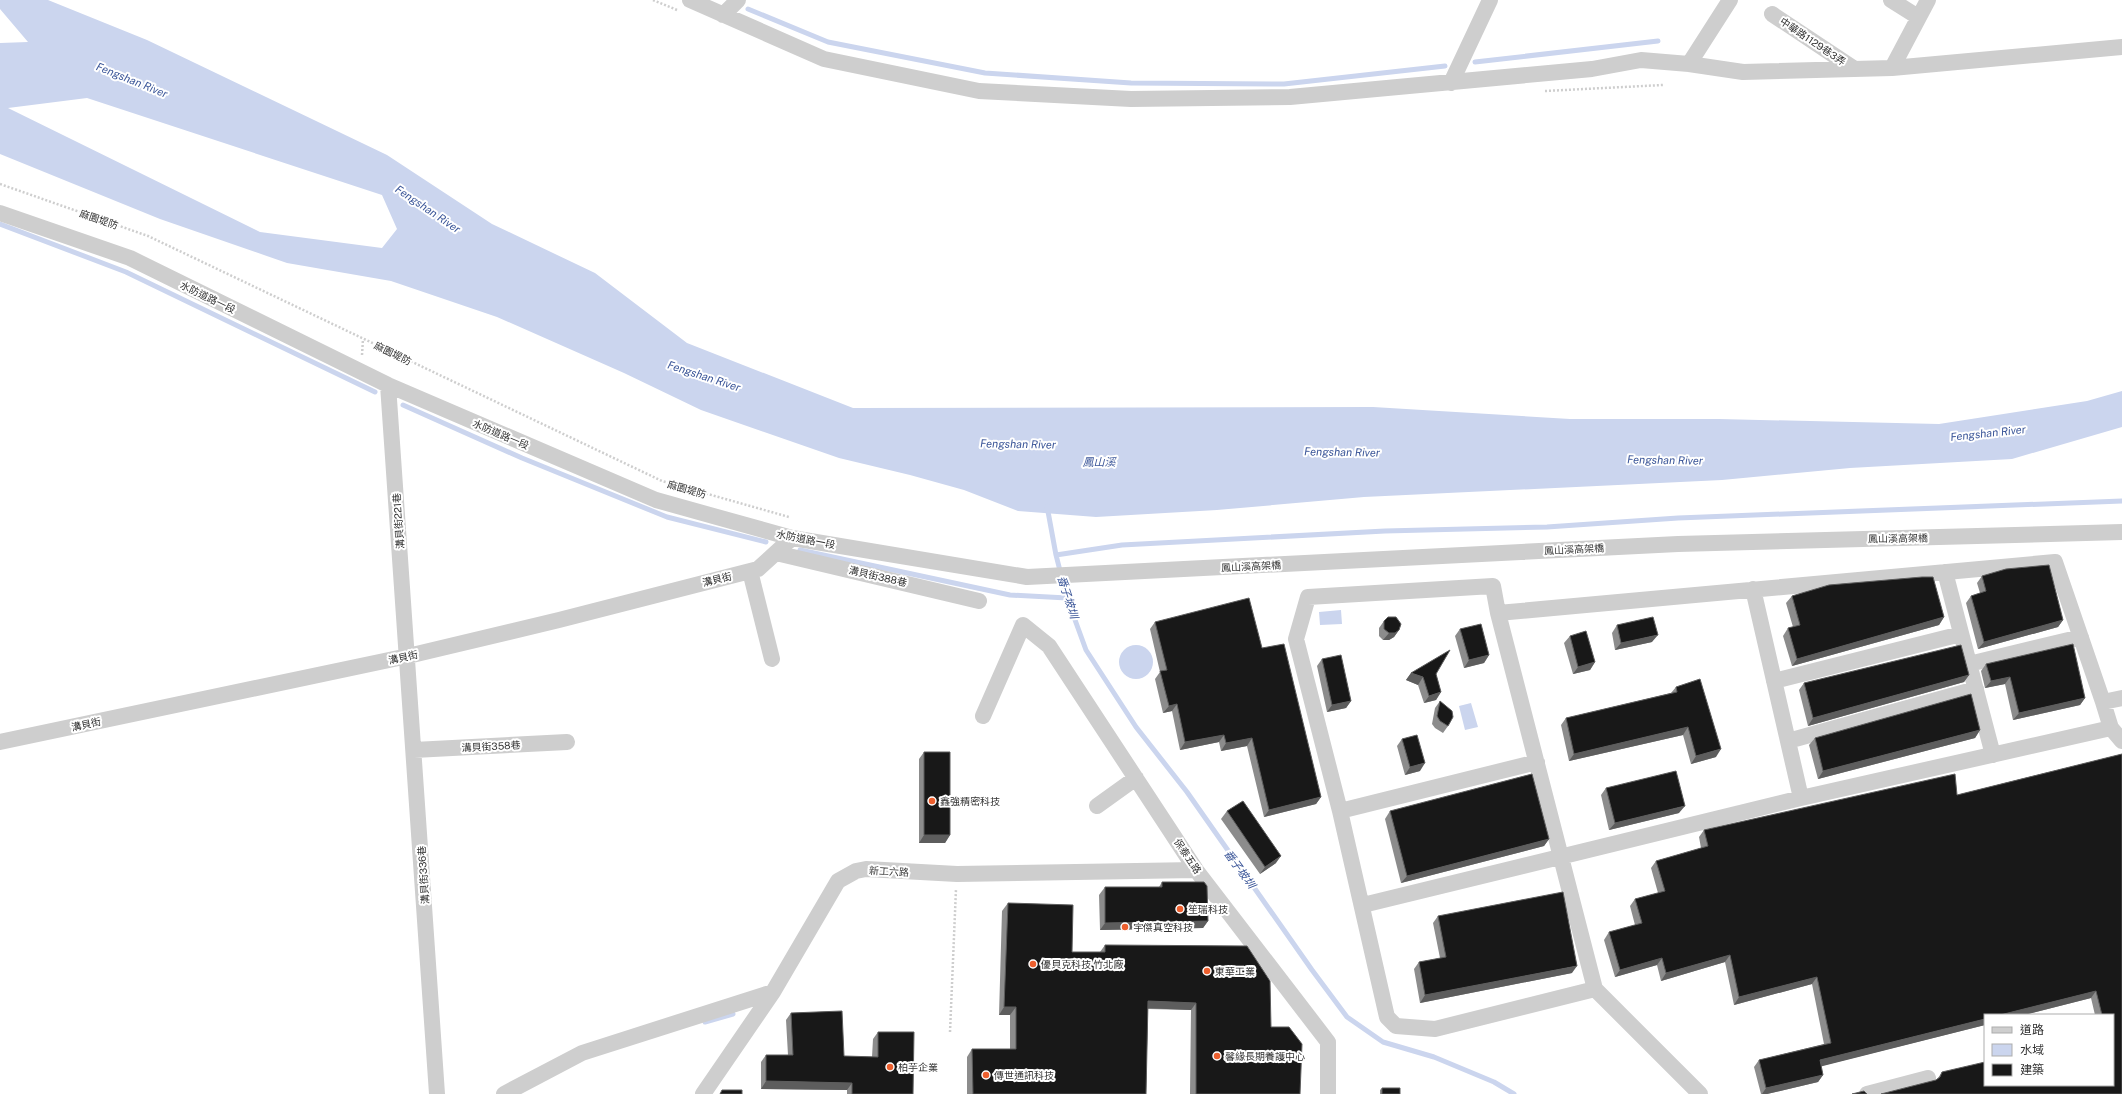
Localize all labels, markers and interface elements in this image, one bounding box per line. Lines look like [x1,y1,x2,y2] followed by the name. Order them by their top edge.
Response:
[1778,15,1848,67] street label: 中華路1129巷3弄
[95,60,170,100] water label: Fengshan River
[393,183,464,236] water label: Fengshan River
[78,207,120,231] street label: 麻園堤防
[178,278,238,316] street label: 水防道路一段
[372,339,414,367] street label: 麻園堤防
[666,359,743,394] water label: Fengshan River
[471,417,531,451] street label: 水防道路一段
[1950,423,2027,443] water label: Fengshan River
[980,437,1057,451] water label: Fengshan River
[1304,445,1381,459] water label: Fengshan River
[1627,453,1704,467] water label: Fengshan River
[1083,456,1117,468] water label: 鳳山溪
[666,478,708,500] street label: 麻園堤防
[390,493,406,549] street label: 溝貝街221巷
[775,527,837,551] street label: 水防道路一段
[1868,531,1928,545] street label: 鳳山溪高架橋
[1544,541,1604,557] street label: 鳳山溪高架橋
[1221,558,1281,574] street label: 鳳山溪高架橋
[848,564,908,588] street label: 溝貝街388巷
[701,570,733,588] street label: 溝貝街
[1055,574,1081,622] water label: 番子坡圳
[387,648,419,666] street label: 溝貝街
[70,715,102,733] street label: 溝貝街
[461,738,521,754] street label: 溝貝街358巷
[940,795,1000,807] place label: 鑫強精密科技
[927,796,937,806] marker: 鑫強精密科技
[1172,836,1204,876] street label: 保泰五路
[415,845,431,905] street label: 溝貝街336巷
[1222,848,1259,892] water label: 番子坡圳
[869,864,909,878] street label: 新工六路
[1188,903,1228,915] place label: 笙瑞科技
[1175,904,1185,914] marker: 笙瑞科技
[1133,921,1193,933] place label: 宇傑真空科技
[1120,922,1130,932] marker: 宇傑真空科技
[1041,958,1123,970] place label: 優貝克科技 竹北廠
[1028,959,1038,969] marker: 優貝克科技 竹北廠
[1215,965,1255,977] place label: 東華工業
[1202,966,1212,976] marker: 東華工業
[1984,1014,2114,1086] legend
[2020,1023,2044,1037] text: 道路
[2020,1043,2044,1057] text: 水域
[1225,1050,1305,1062] place label: 馨緣長期養護中心
[1212,1051,1222,1061] marker: 馨緣長期養護中心
[898,1061,938,1073] place label: 柏芋企業
[885,1062,895,1072] marker: 柏芋企業
[2020,1063,2044,1077] text: 建築
[993,1069,1054,1081] place label: 傳世通訊科技
[981,1070,991,1080] marker: 傳世通訊科技

